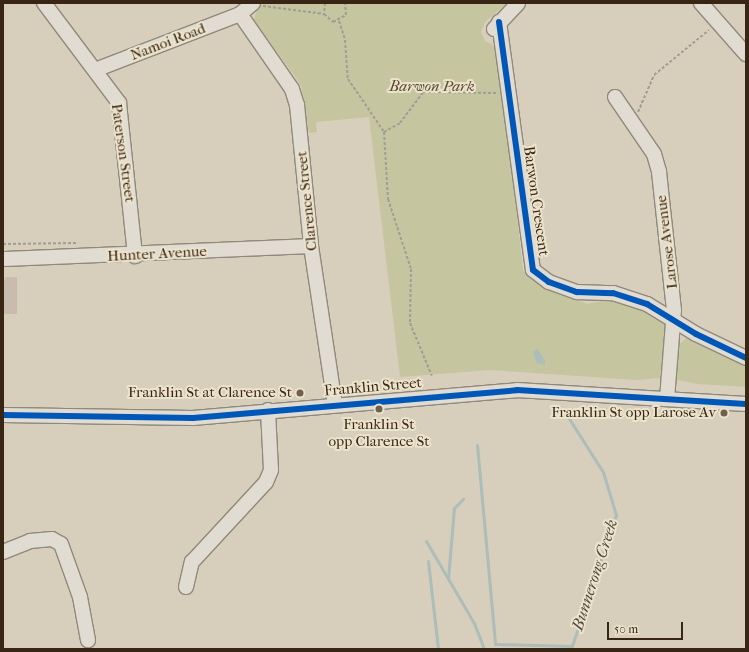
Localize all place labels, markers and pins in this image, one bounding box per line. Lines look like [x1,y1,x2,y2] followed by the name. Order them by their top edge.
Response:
[128,384,292,402] place label: Franklin St at Clarence St
[295,388,305,398] marker: Franklin St at Clarence St
[374,404,384,414] marker: Franklin St opp Clarence St
[551,404,716,422] place label: Franklin St opp Larose Av
[719,408,729,418] marker: Franklin St opp Larose Av
[329,415,429,450] place label: Franklin St opp Clarence St

